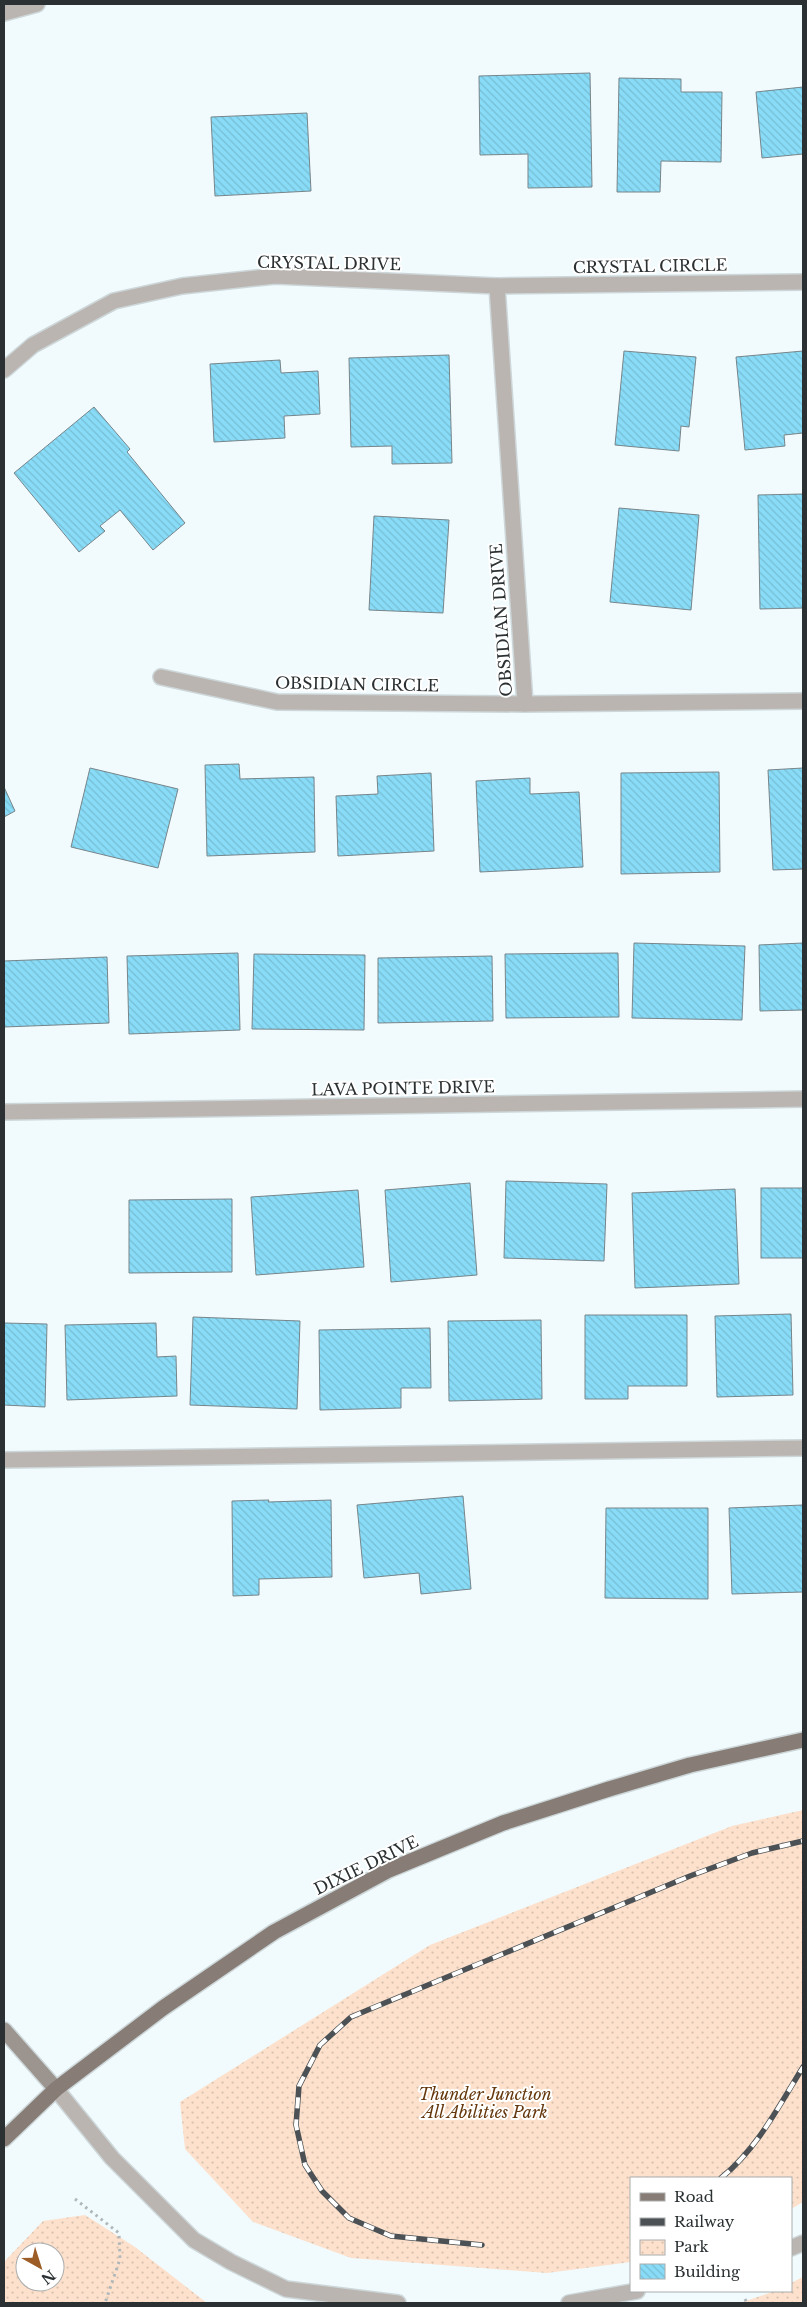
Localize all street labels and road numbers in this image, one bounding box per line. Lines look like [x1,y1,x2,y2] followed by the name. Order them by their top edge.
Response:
[257,252,401,274] street label: CRYSTAL DRIVE
[573,255,727,277] street label: CRYSTAL CIRCLE
[486,543,516,697] street label: OBSIDIAN DRIVE
[275,673,439,695] street label: OBSIDIAN CIRCLE
[311,1076,495,1100] street label: LAVA POINTE DRIVE
[310,1831,422,1899] street label: DIXIE DRIVE

